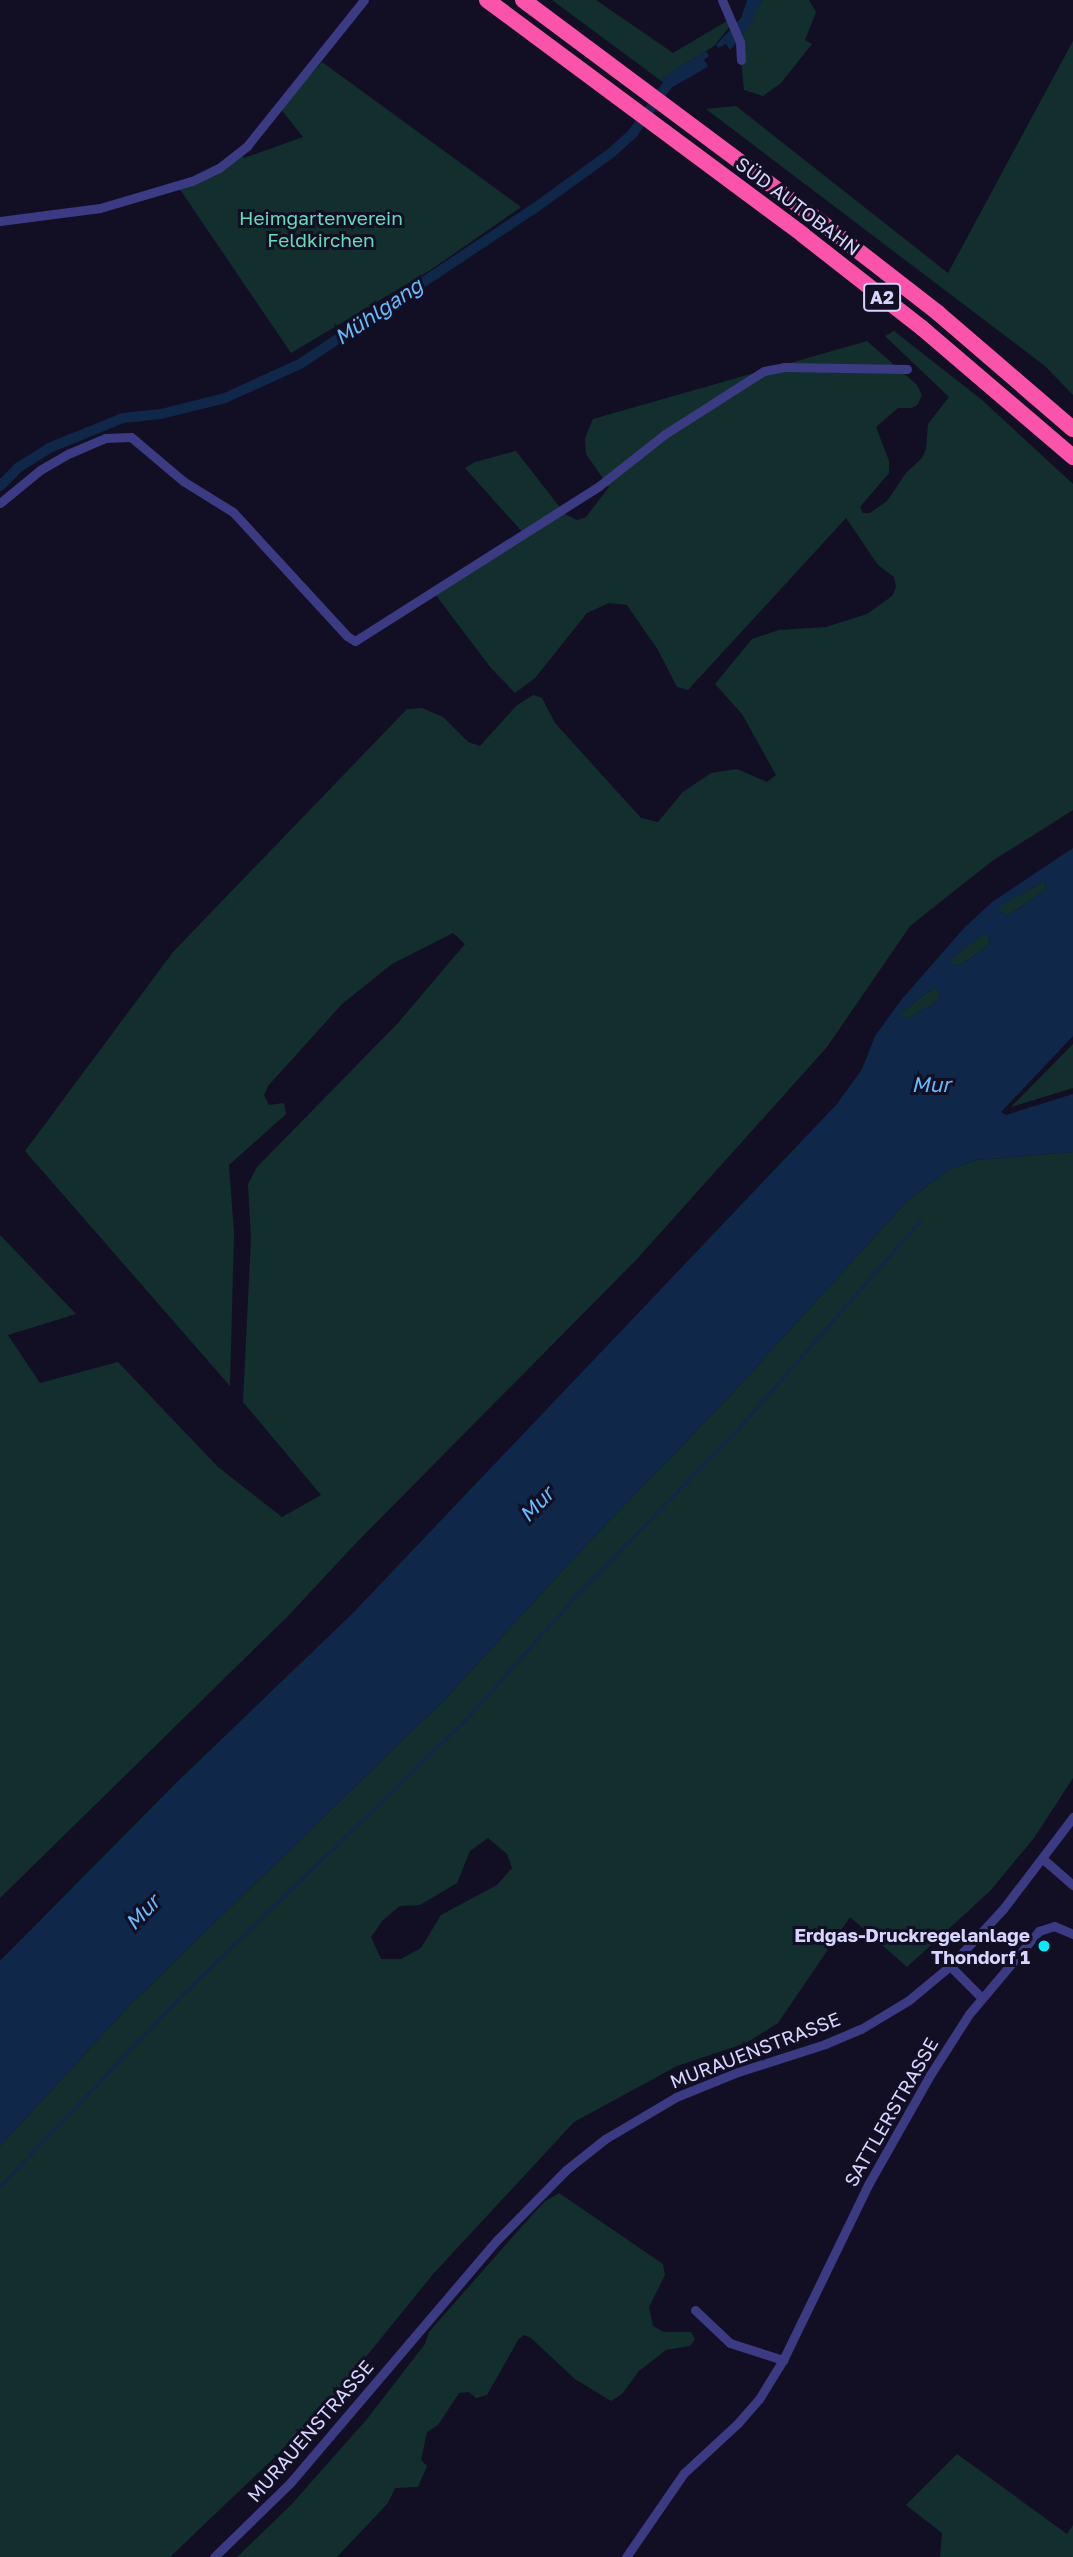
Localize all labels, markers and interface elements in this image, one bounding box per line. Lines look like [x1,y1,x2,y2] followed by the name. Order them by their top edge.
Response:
[731,152,865,260] street label: SÜD AUTOBAHN
[239,207,403,251] park label: Heimgartenverein Feldkirchen
[329,272,427,350] water label: Mühlgang
[863,282,901,312] road number: A2
[912,1071,950,1097] water label: Mur
[513,1481,559,1527] water label: Mur
[119,1889,165,1935] water label: Mur
[794,1924,1030,1968] place label: Erdgas-Druckregelanlage Thondorf 1
[1036,1938,1052,1954] marker: Erdgas-Druckregelanlage Thondorf 1
[667,2007,843,2093] street label: MURAUENSTRASSE
[839,2034,943,2190] street label: SATTLERSTRASSE
[242,2355,378,2507] street label: MURAUENSTRASSE

